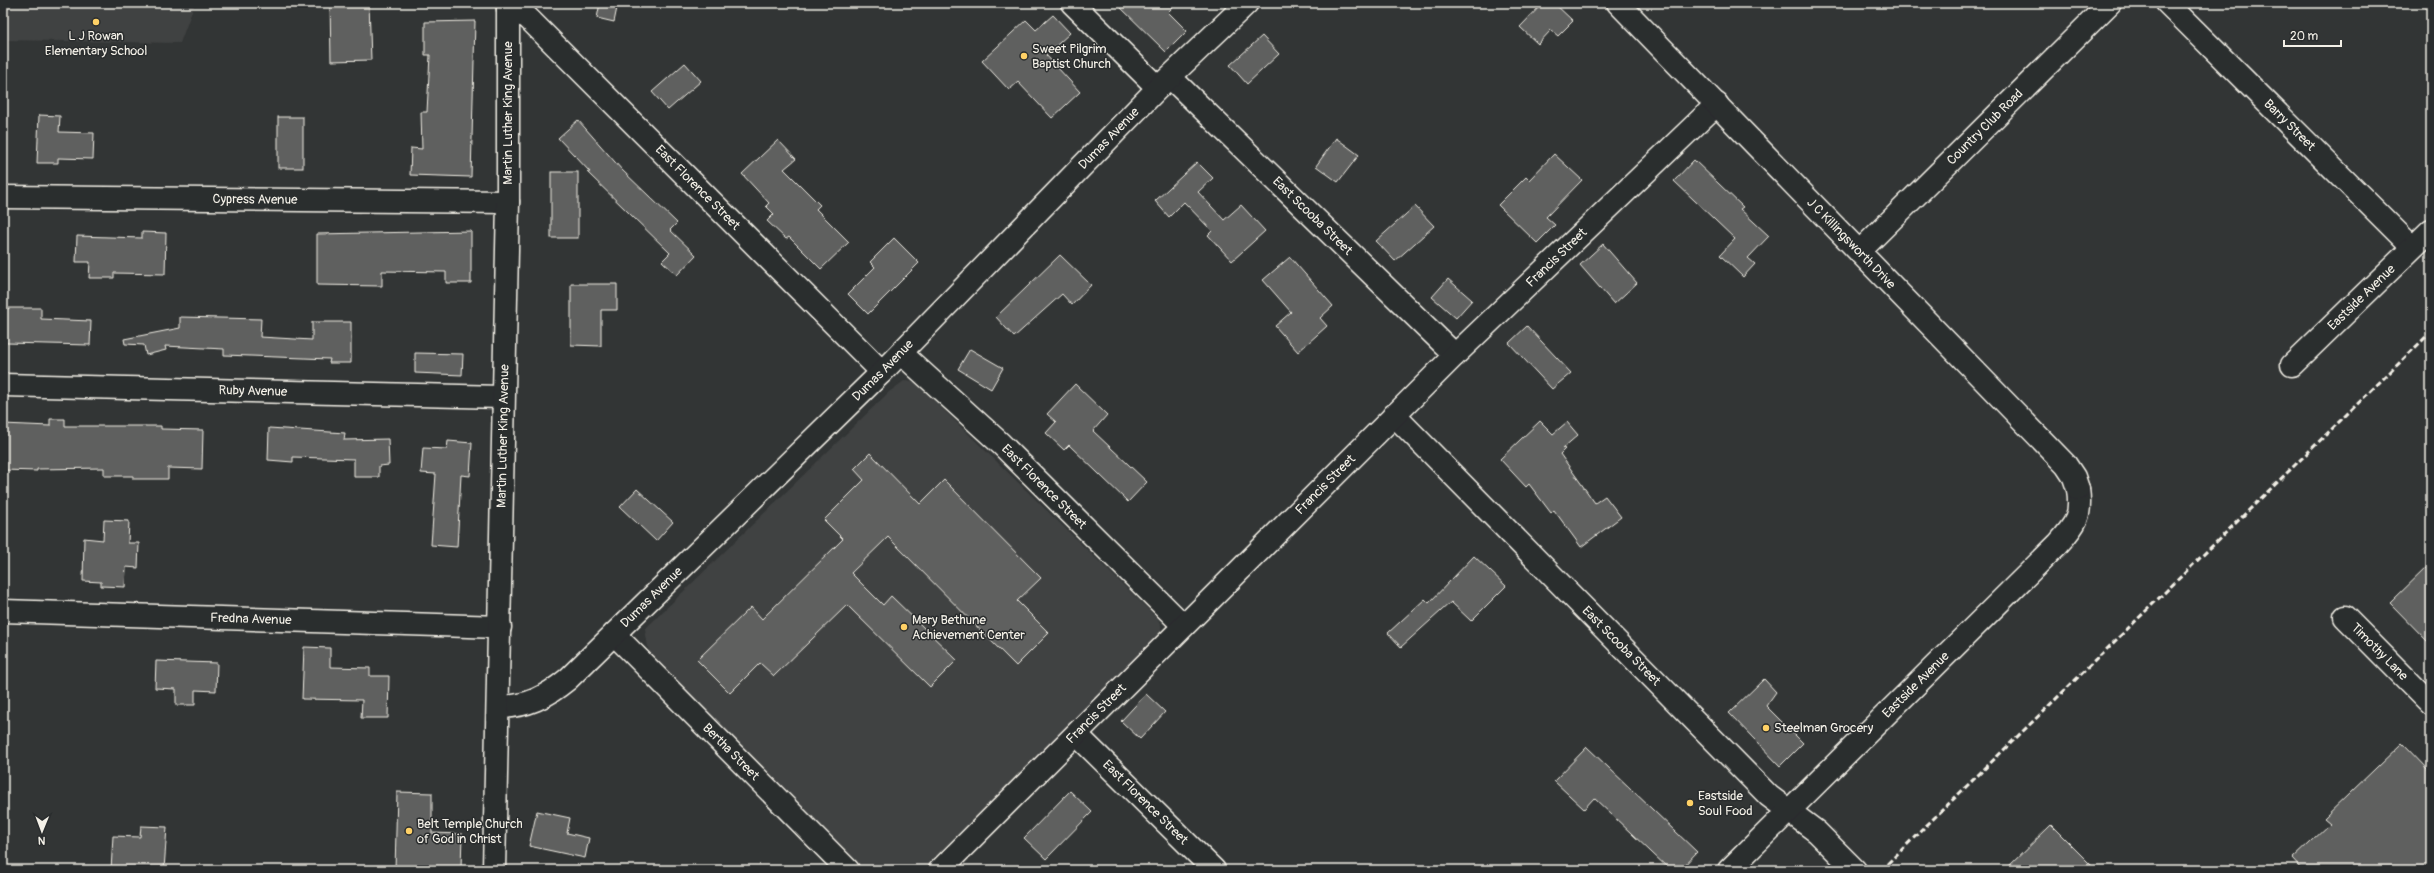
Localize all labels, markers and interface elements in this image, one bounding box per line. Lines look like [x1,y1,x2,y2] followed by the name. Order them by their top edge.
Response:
[91,17,101,27] marker: L J Rowan Elementary School
[2284,22,2341,48] scale bar
[45,28,147,59] place label: L J Rowan Elementary School
[2290,29,2319,44] text: 20 m
[500,41,516,185] street label: Martin Luther King Avenue
[1032,41,1111,72] place label: Sweet Pilgrim Baptist Church
[1019,51,1029,61] marker: Sweet Pilgrim Baptist Church
[1943,86,2026,168] street label: Country Club Road
[2260,96,2319,155] street label: Barry Street
[1075,104,1143,173] street label: Dumas Avenue
[652,142,744,234] street label: East Florence Street
[1269,173,1356,259] street label: East Scooba Street
[212,191,298,208] street label: Cypress Avenue
[1803,195,1899,293] street label: J C Killingsworth Drive
[1523,224,1591,291] street label: Francis Street
[2325,261,2399,334] street label: Eastside Avenue
[849,336,917,405] street label: Dumas Avenue
[494,364,513,508] street label: Martin Luther King Avenue
[218,382,288,400] street label: Ruby Avenue
[998,441,1091,533] street label: East Florence Street
[1292,451,1359,518] street label: Francis Street
[617,563,686,631] street label: Dumas Avenue
[1579,603,1664,690] street label: East Scooba Street
[210,610,292,628] street label: Fredna Avenue
[912,612,1025,643] place label: Mary Bethune Achievement Center
[2348,620,2412,684] street label: Timothy Lane
[899,622,909,632] marker: Mary Bethune Achievement Center
[1879,648,1953,721] street label: Eastside Avenue
[1063,680,1130,747] street label: Francis Street
[699,720,763,784] street label: Bertha Street
[1774,720,1874,736] place label: Steelman Grocery
[1761,723,1771,733] marker: Steelman Grocery
[1099,757,1192,849] street label: East Florence Street
[1698,788,1753,819] place label: Eastside Soul Food
[1685,798,1695,808] marker: Eastside Soul Food
[22,811,62,851] north arrow
[417,816,523,847] place label: Belt Temple Church of God in Christ
[404,826,414,836] marker: Belt Temple Church of God in Christ
[37,834,46,847] text: N

